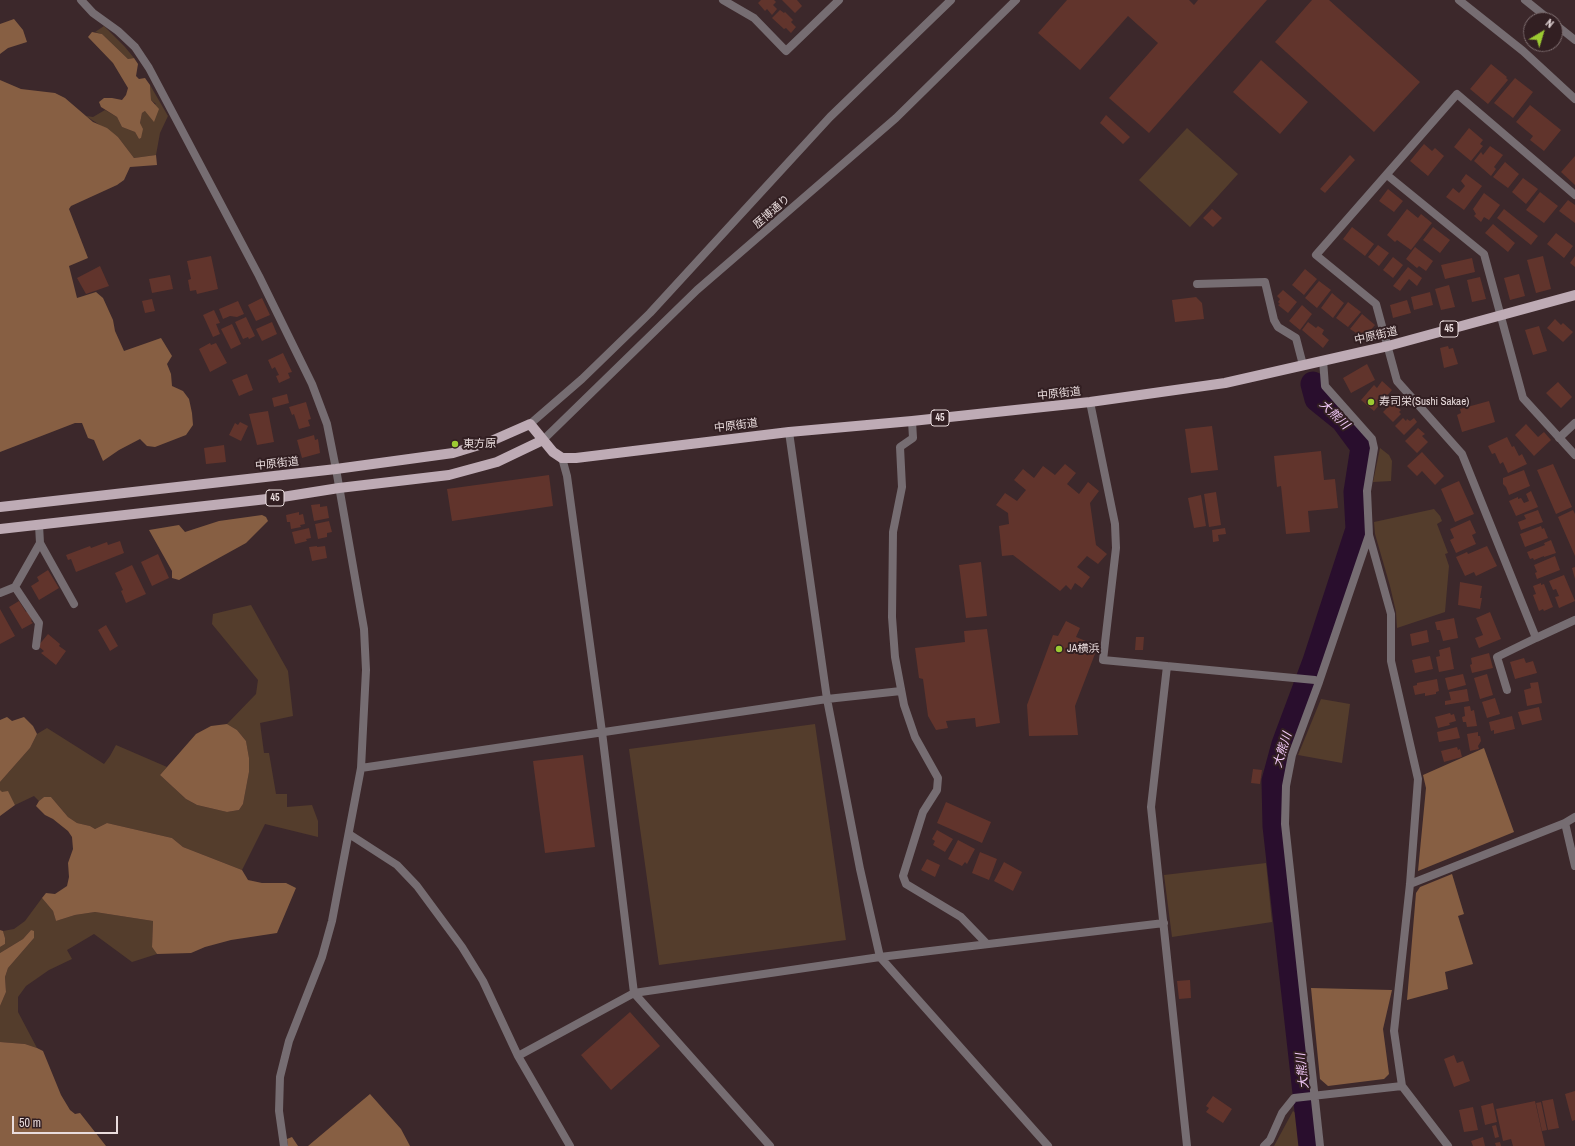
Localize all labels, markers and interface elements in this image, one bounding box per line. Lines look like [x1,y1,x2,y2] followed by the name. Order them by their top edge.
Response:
[1523,12,1563,52] north arrow
[1543,16,1557,31] text: N
[751,193,793,231] street label: 歴博通り
[1440,321,1458,337] road number: 45
[1353,325,1399,347] street label: 中原街道
[1036,385,1082,403] street label: 中原街道
[1379,395,1469,409] place label: 寿司栄(Sushi Sakae)
[1316,397,1352,433] water label: 大熊川
[1366,397,1376,407] marker: 寿司栄(Sushi Sakae)
[931,410,949,426] road number: 45
[713,417,759,435] street label: 中原街道
[463,437,496,451] place label: 東方原
[450,439,460,449] marker: 東方原
[254,455,300,473] street label: 中原街道
[266,490,284,506] road number: 45
[1067,642,1100,656] place label: JA横浜
[1054,644,1064,654] marker: JA横浜
[1271,731,1295,769] water label: 大熊川
[1294,1052,1312,1090] water label: 大熊川
[14,1108,120,1134] scale bar
[19,1115,41,1131] text: 50 m

